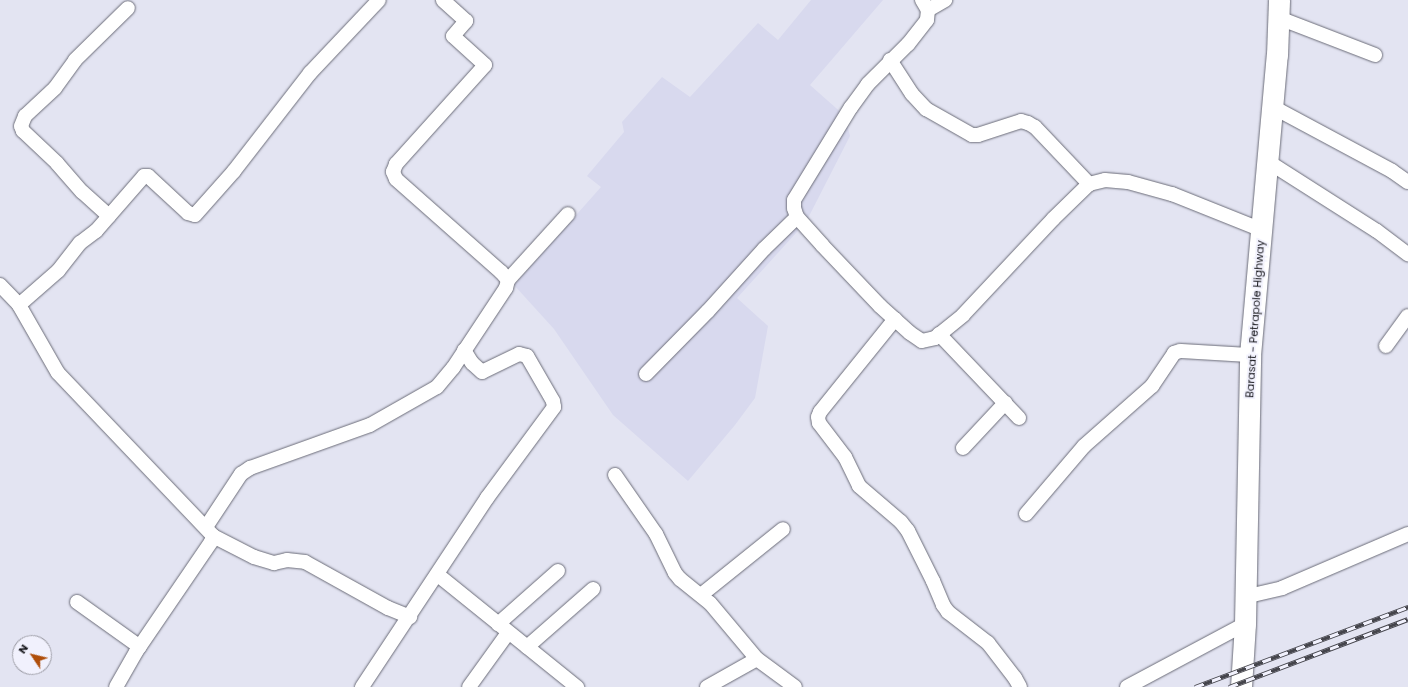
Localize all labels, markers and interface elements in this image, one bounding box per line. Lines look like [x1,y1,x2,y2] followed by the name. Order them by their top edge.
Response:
[1243,240,1267,398] street label: Barasat - Petrapole Highway
[12,635,52,675] north arrow
[14,641,32,657] text: N

